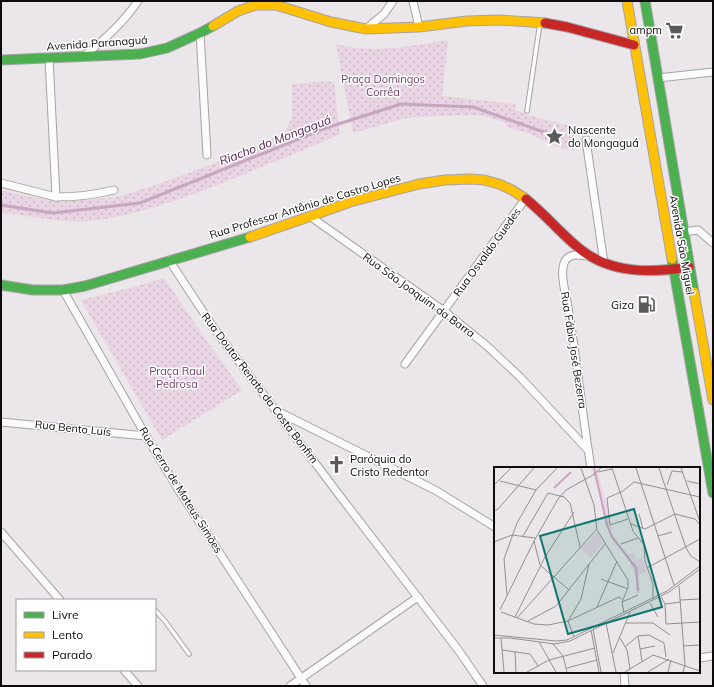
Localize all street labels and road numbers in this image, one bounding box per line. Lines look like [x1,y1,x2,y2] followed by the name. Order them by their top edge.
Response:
[46,32,148,54] street label: Avenida Paranaguá
[208,170,402,242] street label: Rua Professor Antônio de Castro Lopes
[666,194,698,296] street label: Avenida São Miguel
[450,205,524,299] street label: Rua Osvaldo Guedes
[360,250,478,340] street label: Rua São Joaquim da Barra
[558,290,590,410] street label: Rua Fábio José Bezerra
[199,310,321,466] street label: Rua Doutor Renato da Costa Bonfim
[34,417,112,439] street label: Rua Bento Luís
[136,424,226,556] street label: Rua Cerro de Mateus Simões

